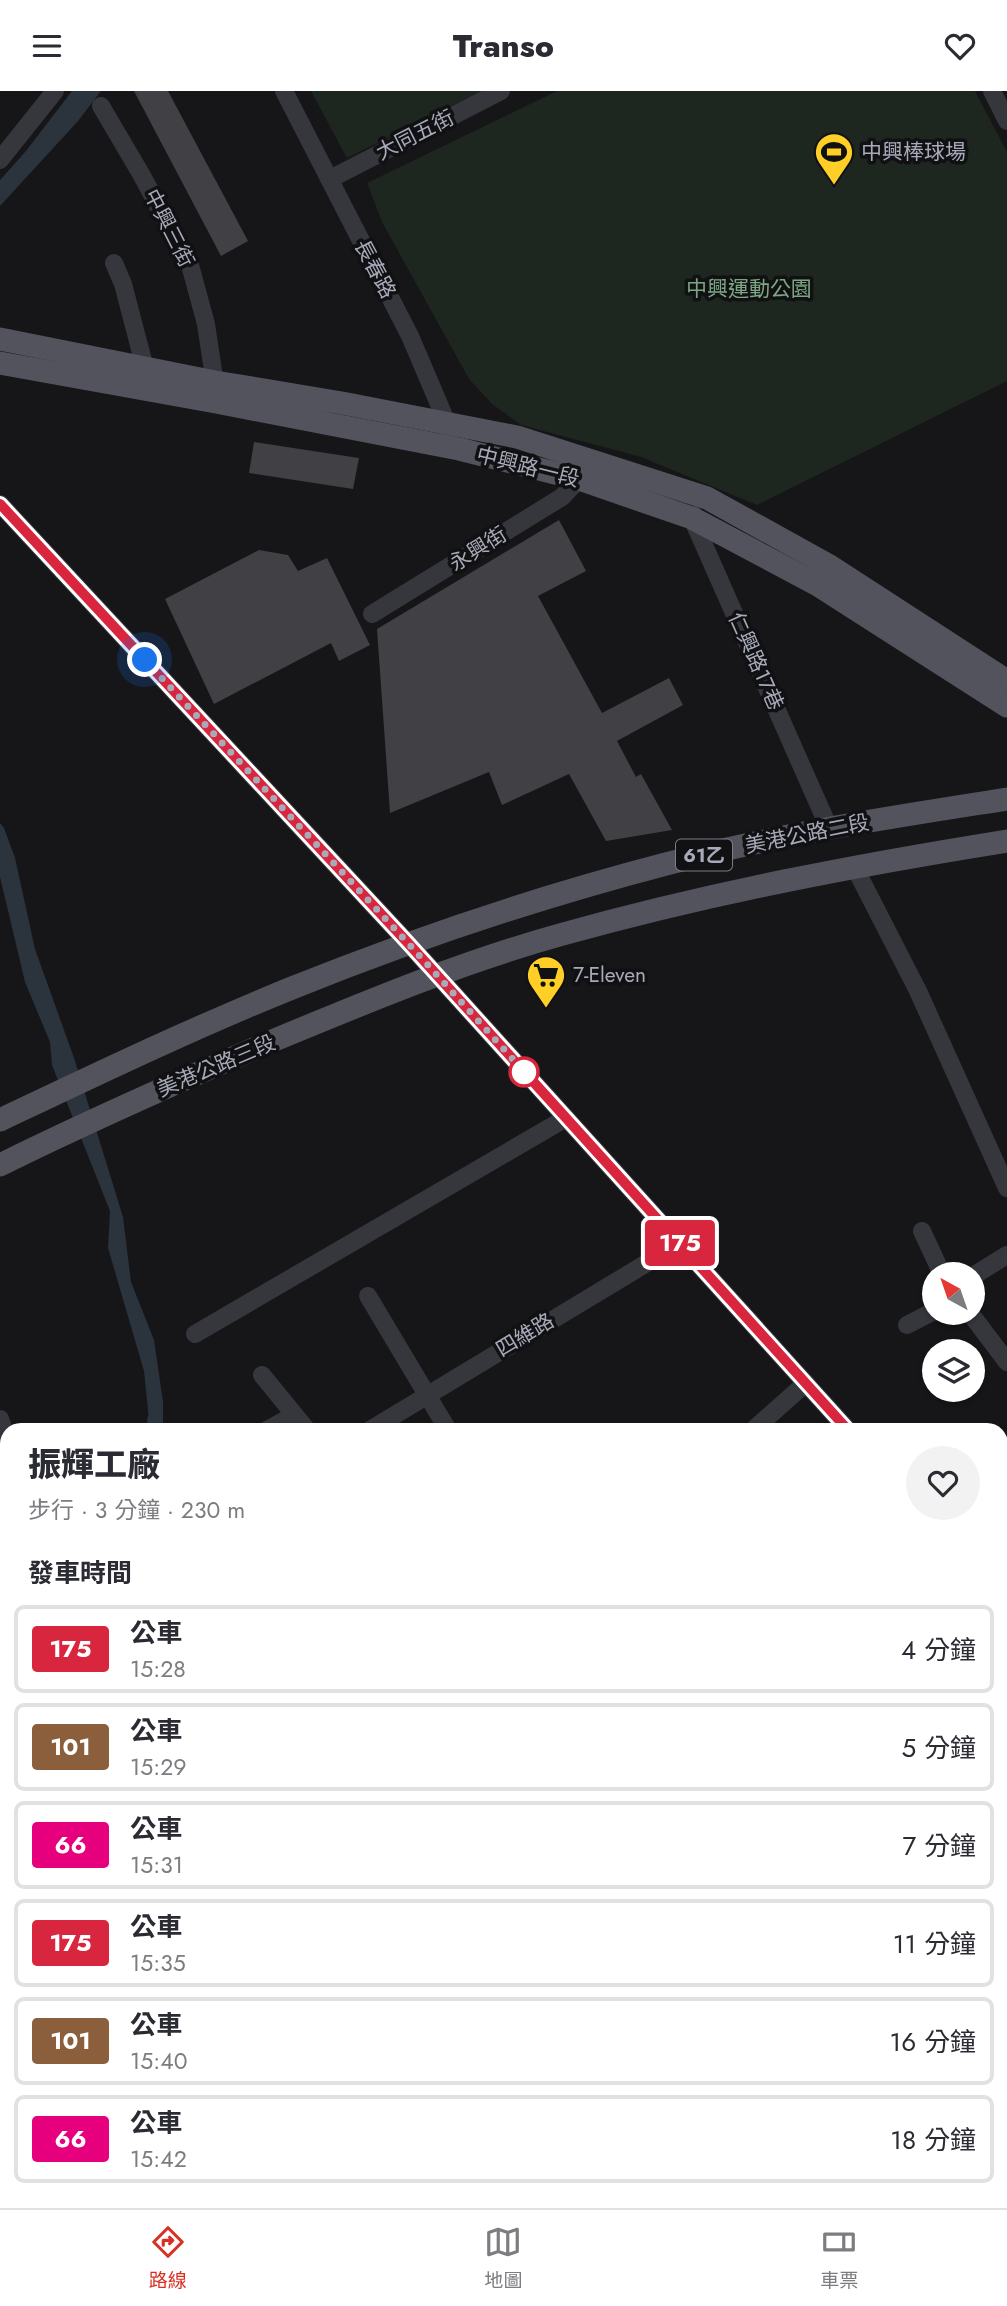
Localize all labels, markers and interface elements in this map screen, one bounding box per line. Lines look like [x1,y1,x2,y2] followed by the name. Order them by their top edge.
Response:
[453,23,554,69] text: Transo
[28,27,66,65] icon: menu
[941,27,979,65] icon: heart
[371,103,459,167] street label: 大同五街
[813,131,855,186] sports icon: 中興棒球場
[861,137,966,167] place label: 中興棒球場
[137,184,201,272] street label: 中興三街
[347,234,403,304] street label: 長春路
[686,274,812,304] park label: 中興運動公園
[473,440,583,494] street label: 中興路一段
[443,520,513,578] street label: 永興街
[721,607,791,715] street label: 仁興路17巷
[127,642,162,677] your location
[742,807,872,861] street label: 美港公路二段
[676,839,732,870] road number: 61乙
[525,954,567,1009] supermarket icon: 7-Eleven
[573,960,646,990] place label: 7-Eleven
[152,1028,280,1104] street label: 美港公路三段
[509,1057,539,1087] unlabelled marker
[640,1220,720,1266] line badge: 175
[659,1225,701,1260] text: 175
[922,1262,985,1325] north arrow
[922,1262,985,1402] map controls
[490,1306,560,1364] street label: 四維路
[922,1339,985,1402] button: layers
[28,1441,160,1488] text: 振輝工廠
[906,1446,980,1520] button: heart
[28,1493,245,1527] text: 步行 · 3 分鐘 · 230 m
[28,1554,132,1592] text: 發車時間
[130,1614,182,1652] text: 公車
[49,1631,92,1666] text: 175
[901,1631,976,1669] text: 4 分鐘
[130,1652,186,1686] text: 15:28
[130,1712,182,1750] text: 公車
[50,1729,91,1764] text: 101
[902,1729,976,1767] text: 5 分鐘
[130,1750,187,1784] text: 15:29
[130,1810,182,1848] text: 公車
[54,1827,87,1862] text: 66
[903,1827,976,1865] text: 7 分鐘
[130,1848,183,1882] text: 15:31
[130,1908,182,1946] text: 公車
[49,1925,92,1960] text: 175
[893,1925,976,1963] text: 11 分鐘
[130,1946,186,1980] text: 15:35
[130,2006,182,2044] text: 公車
[50,2023,91,2058] text: 101
[890,2023,976,2061] text: 16 分鐘
[130,2044,187,2078] text: 15:40
[130,2104,182,2142] text: 公車
[54,2121,87,2156] text: 66
[890,2121,976,2159] text: 18 分鐘
[130,2142,187,2176] text: 15:42
[149,2223,187,2294] tab: 路線
[484,2223,522,2294] tab: 地圖
[820,2223,858,2294] tab: 車票

